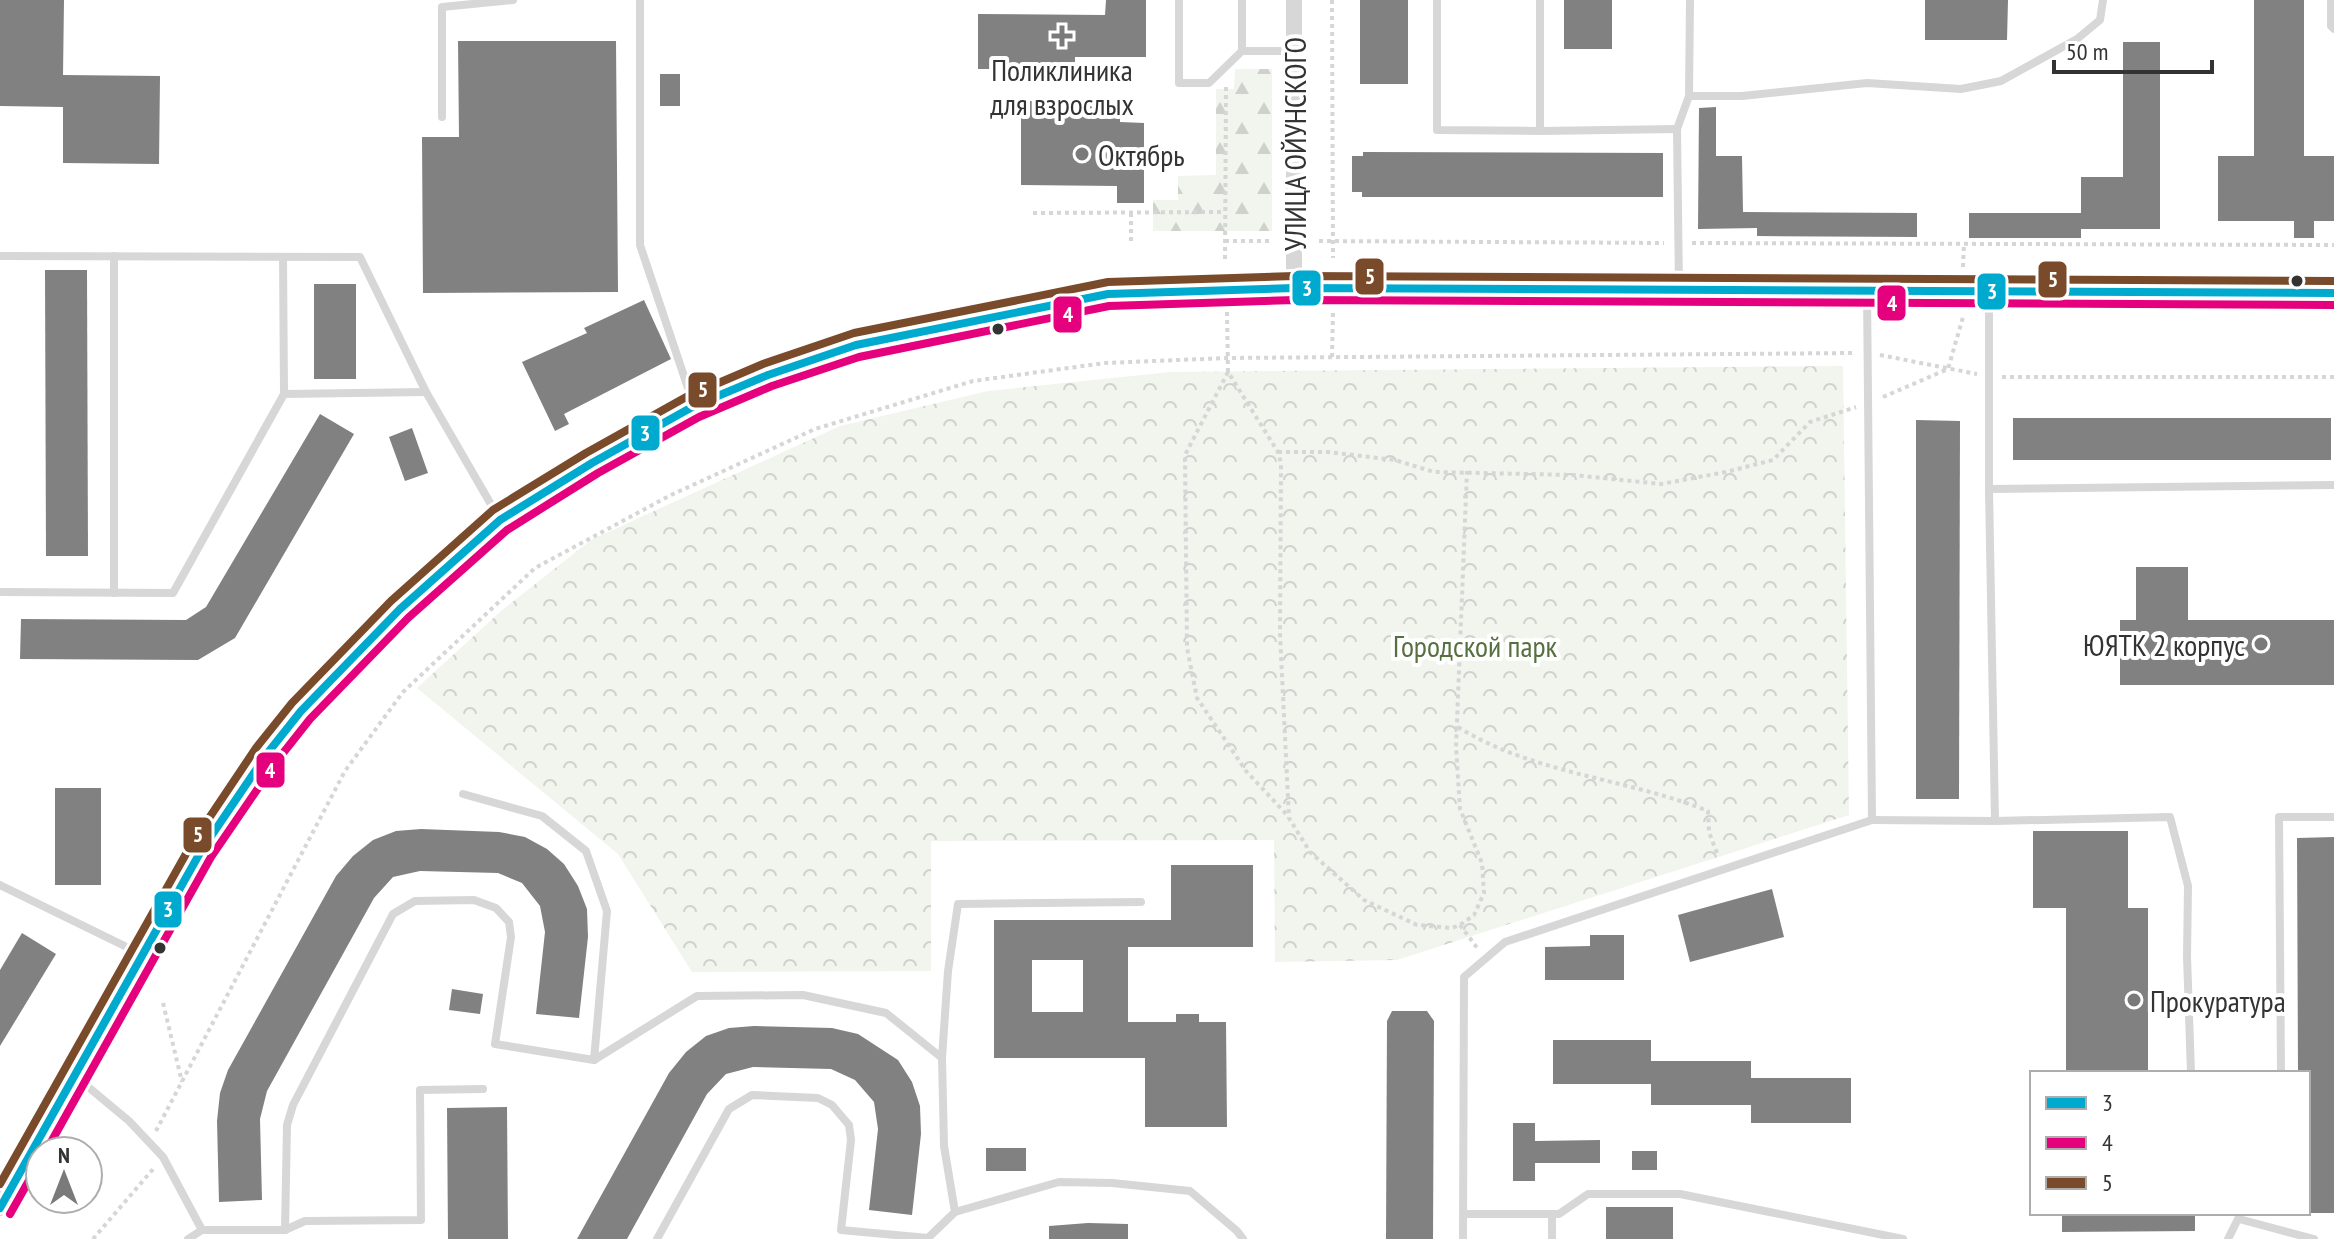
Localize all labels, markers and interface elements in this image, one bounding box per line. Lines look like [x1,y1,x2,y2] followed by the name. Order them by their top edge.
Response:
[2054,24,2212,74] scale bar
[1051,25,1073,47] marker: Поликлиника для взрослых
[2066,36,2108,67] text: 50 m
[1275,37,1314,251] street label: УЛИЦА ОЙУНСКОГО
[990,50,1134,123] place label: Поликлиника для взрослых
[1098,135,1185,174] place label: Октябрь
[1073,145,1091,163] marker: Октябрь
[1354,257,1385,296] line badge: 5
[2037,260,2068,299] line badge: 5
[1365,262,1375,290] text: 5
[2048,265,2058,293] text: 5
[1291,269,1322,307] line badge: 3
[1976,272,2007,311] line badge: 3
[2289,273,2305,289] unlabelled marker
[1302,274,1312,302] text: 3
[1987,277,1997,305] text: 3
[1876,284,1907,322] line badge: 4
[1887,289,1898,317] text: 4
[1052,295,1083,334] line badge: 4
[1063,300,1074,328] text: 4
[990,321,1006,337] unlabelled marker
[687,371,718,409] line badge: 5
[698,375,708,403] text: 5
[630,414,661,452] line badge: 3
[640,419,650,447] text: 3
[2083,625,2245,664] place label: ЮЯТК 2 корпус
[1393,626,1558,665] park label: Городской парк
[2252,635,2270,653] marker: ЮЯТК 2 корпус
[255,751,286,789] line badge: 4
[265,756,276,784] text: 4
[182,816,213,854] line badge: 5
[193,820,203,848] text: 5
[153,890,183,929] line badge: 3
[163,895,173,923] text: 3
[152,940,168,956] unlabelled marker
[2150,981,2286,1020] place label: Прокуратура
[2125,991,2143,1009] marker: Прокуратура
[2030,1071,2310,1215] legend
[2102,1087,2113,1118] text: 3
[2102,1127,2113,1158] text: 4
[24,1135,104,1215] north arrow
[58,1141,70,1169] text: N
[2102,1167,2113,1198] text: 5

